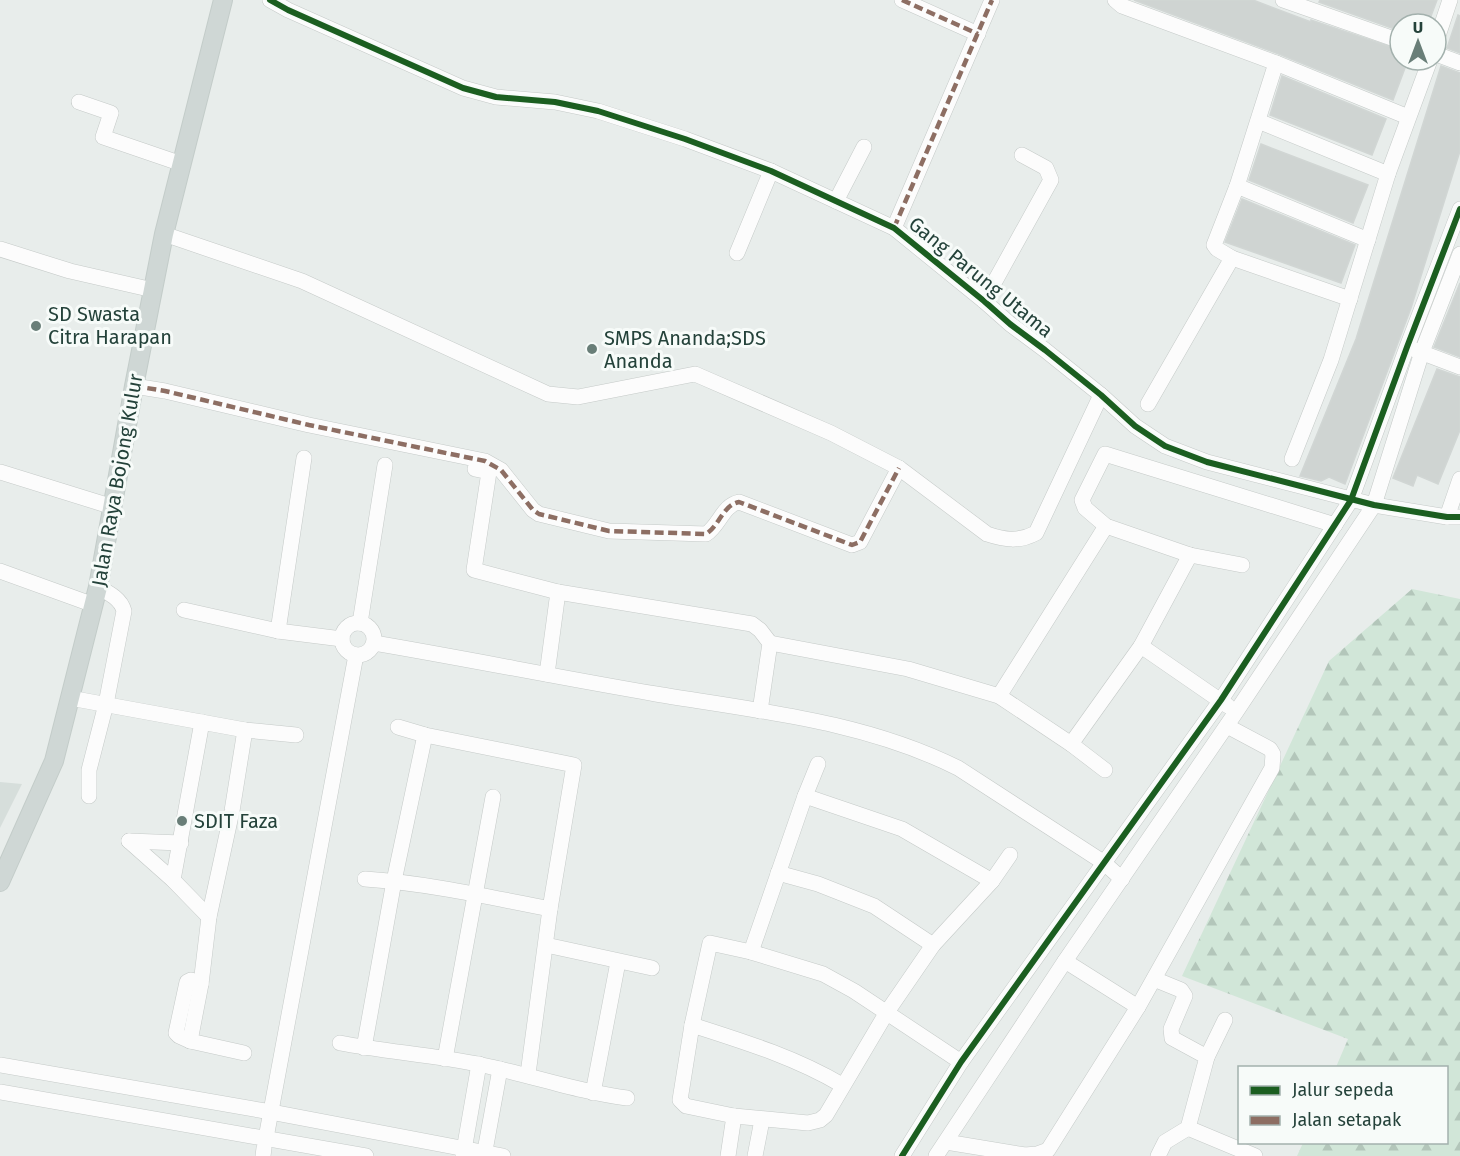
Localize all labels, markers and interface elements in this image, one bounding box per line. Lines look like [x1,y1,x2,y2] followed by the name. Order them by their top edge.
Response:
[1388,12,1448,72] north arrow
[1413,18,1423,37] text: U
[904,212,1058,342] street label: Gang Parung Utama
[48,302,172,349] place label: SD Swasta Citra Harapan
[29,319,43,333] marker: SD Swasta Citra Harapan
[604,326,766,373] place label: SMPS Ananda;SDS Ananda
[585,342,599,356] marker: SMPS Ananda;SDS Ananda
[86,371,148,588] street label: Jalan Raya Bojong Kulur
[194,809,278,833] place label: SDIT Faza
[175,814,189,828] marker: SDIT Faza
[1238,1066,1448,1144] legend
[1292,1079,1394,1101] text: Jalur sepeda
[1292,1109,1402,1131] text: Jalan setapak

